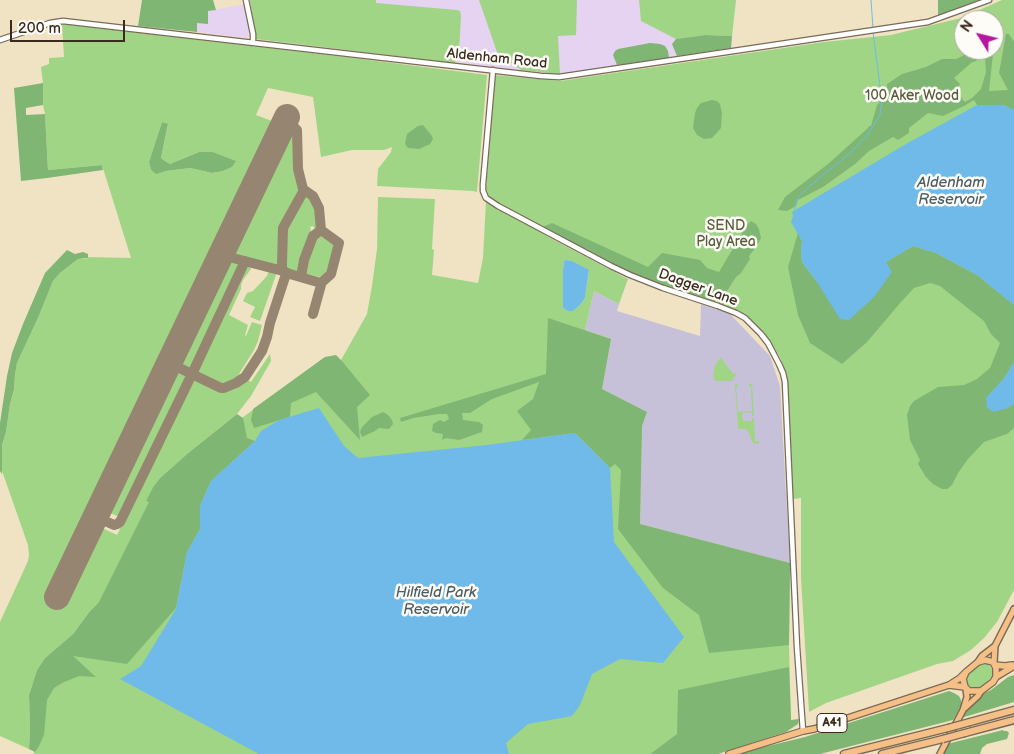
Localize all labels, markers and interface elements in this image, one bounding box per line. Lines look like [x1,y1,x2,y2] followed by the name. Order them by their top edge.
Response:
[12,10,128,42] scale bar
[954,10,1004,60] north arrow
[957,17,977,36] text: N
[18,19,61,38] text: 200 m
[446,45,548,73] street label: Aldenham Road
[865,88,959,104] park label: 100 Aker Wood
[917,174,985,209] water label: Aldenham Reservoir
[696,218,756,250] park label: SEND Play Area
[656,266,740,310] street label: Dagger Lane
[396,584,476,619] water label: Hilfield Park Reservoir
[817,714,847,732] road number: A41

